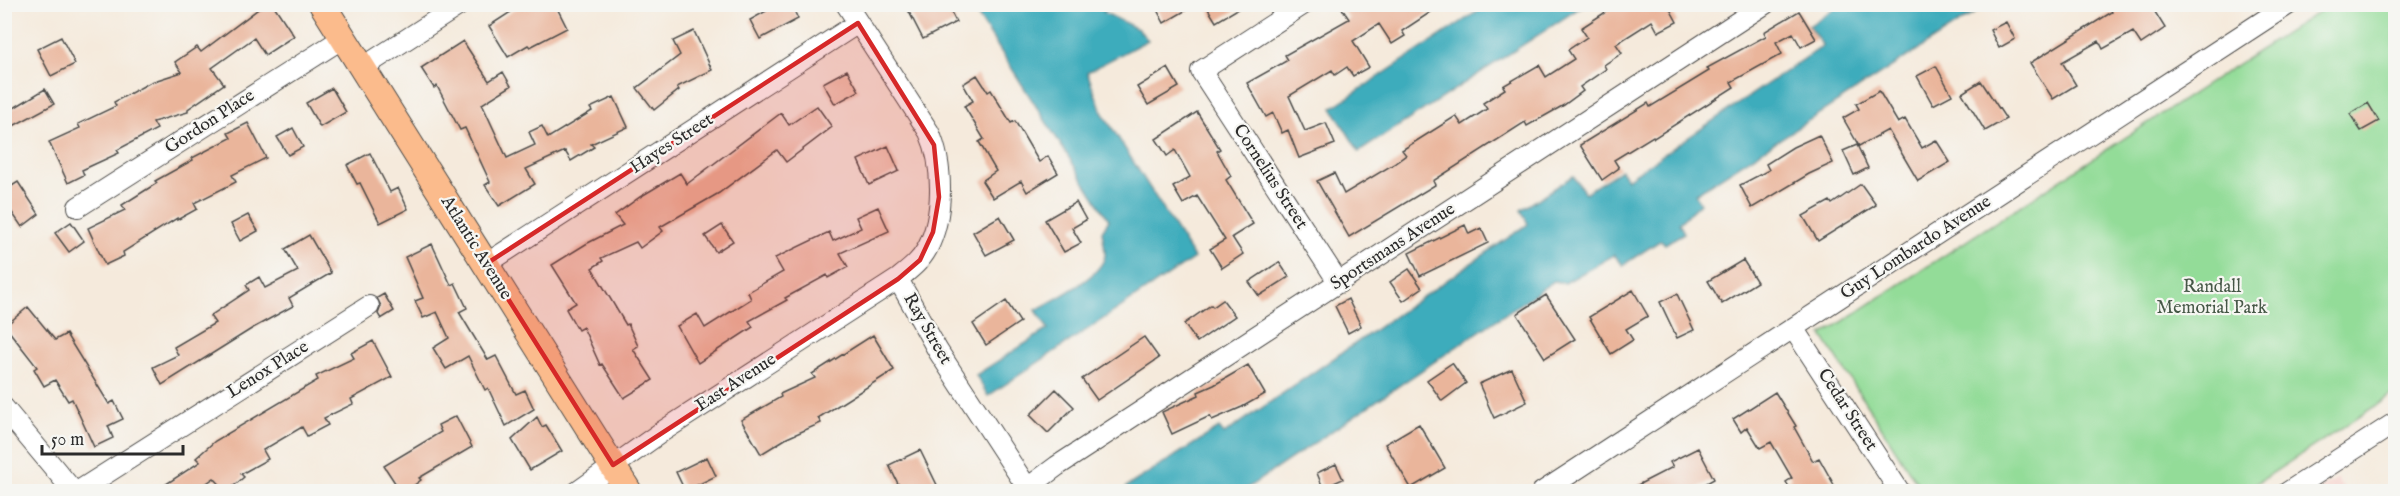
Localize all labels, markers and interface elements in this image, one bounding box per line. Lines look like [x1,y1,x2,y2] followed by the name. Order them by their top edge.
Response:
[161,84,259,160] street label: Gordon Place
[626,109,718,179] street label: Hayes Street
[1227,120,1313,234] street label: Cornelius Street
[434,191,517,304] street label: Atlantic Avenue
[1836,191,1996,305] street label: Guy Lombardo Avenue
[1326,198,1460,296] street label: Sportsmans Avenue
[2157,276,2268,320] park label: Randall Memorial Park
[897,289,957,369] street label: Ray Street
[223,336,313,404] street label: Lenox Place
[691,348,781,418] street label: East Avenue
[1812,364,1882,456] street label: Cedar Street
[42,418,183,456] scale bar
[51,429,84,452] text: 50 m

